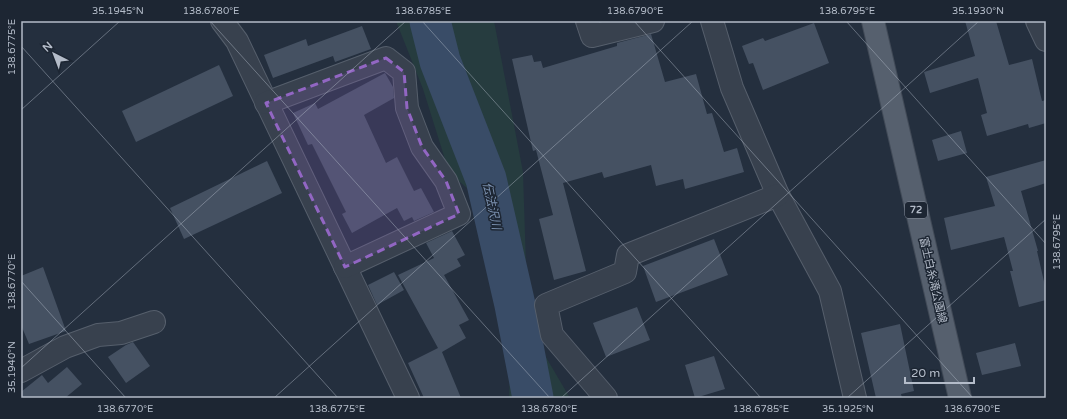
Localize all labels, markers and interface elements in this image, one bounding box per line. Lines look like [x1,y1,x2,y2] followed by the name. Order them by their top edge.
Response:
[92,5,144,17] text: 35.1945°N
[183,5,239,17] text: 138.6780°E
[395,5,451,17] text: 138.6785°E
[607,5,663,17] text: 138.6790°E
[819,5,875,17] text: 138.6795°E
[952,5,1004,17] text: 35.1930°N
[6,19,18,75] text: 138.6775°E
[34,34,74,74] north arrow
[40,39,55,55] text: N
[480,181,504,233] water label: 伝法沢川
[905,202,927,218] road number: 72
[1051,214,1063,270] text: 138.6795°E
[917,236,949,324] street label: 富士白糸滝公園線
[6,254,18,310] text: 138.6770°E
[6,341,18,393] text: 35.1940°N
[905,359,974,385] scale bar
[911,366,940,380] text: 20 m
[97,403,153,415] text: 138.6770°E
[309,403,365,415] text: 138.6775°E
[521,403,577,415] text: 138.6780°E
[733,403,789,415] text: 138.6785°E
[822,403,874,415] text: 35.1925°N
[944,403,1000,415] text: 138.6790°E

